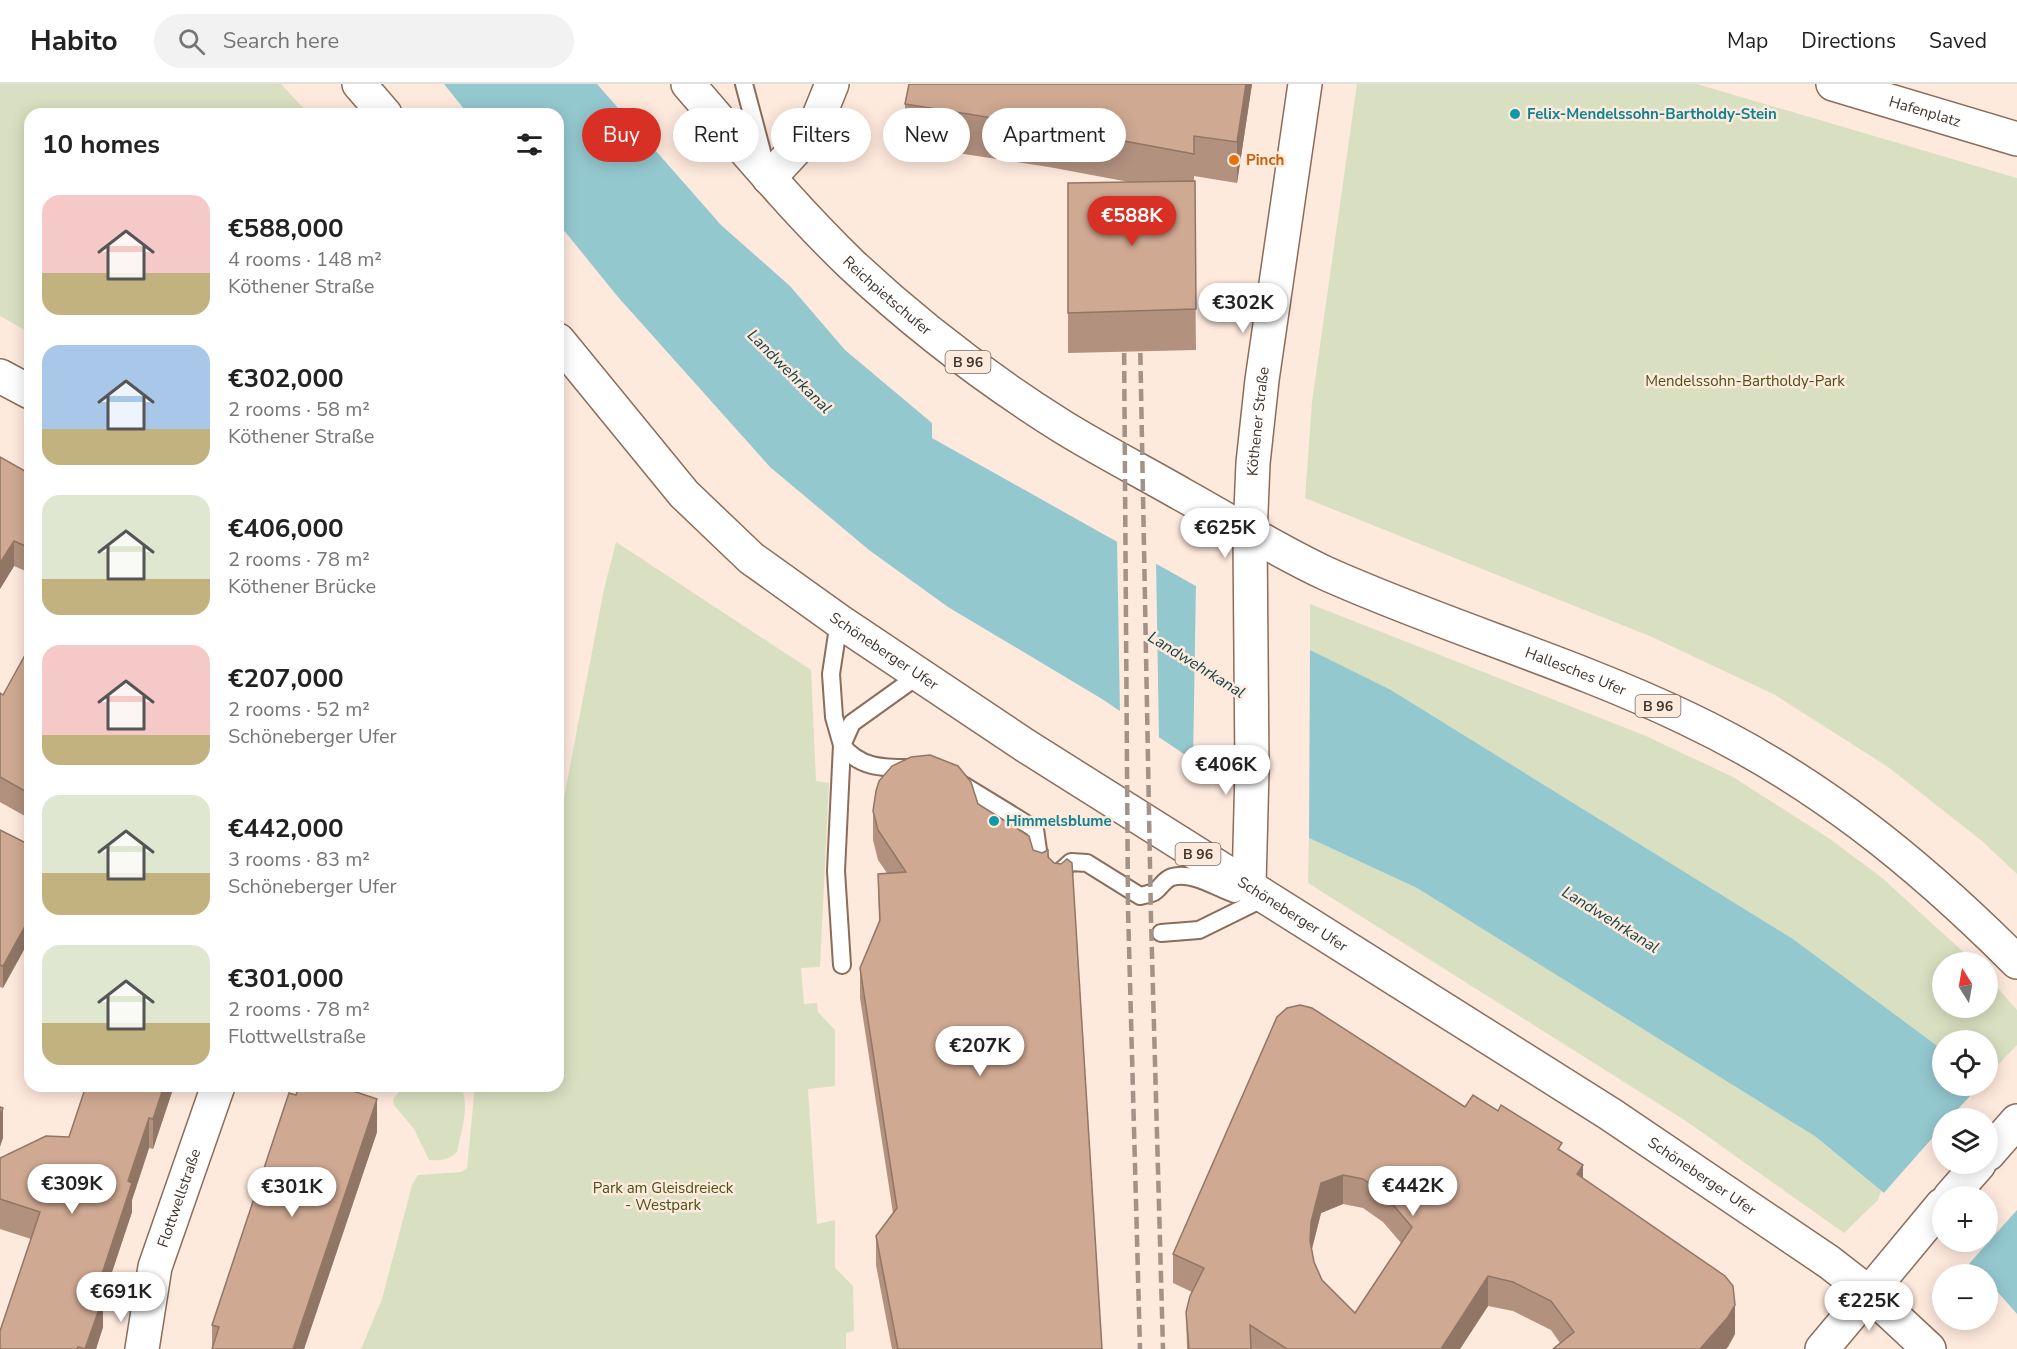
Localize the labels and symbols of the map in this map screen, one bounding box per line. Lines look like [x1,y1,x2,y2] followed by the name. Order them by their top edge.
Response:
[1887,91,1963,132] street label: Hafenplatz
[1527,104,1777,124] place label: Felix-Mendelssohn-Bartholdy-Stein
[1508,107,1522,121] marker: Felix-Mendelssohn-Bartholdy-Stein
[1246,150,1284,170] place label: Pinch
[1227,153,1241,167] marker: Pinch
[1090,196,1174,247] pin: €588K
[839,251,936,340] street label: Reichpietschufer
[1201,283,1285,334] pin: €302K
[742,325,836,419] water label: Landwehrkanal
[946,351,990,373] road number: B 96
[1242,365,1274,476] street label: Köthener Straße
[1645,371,1845,391] park label: Mendelssohn-Bartholdy-Park
[1183,508,1267,559] pin: €625K
[826,608,943,695] street label: Schöneberger Ufer
[1144,626,1250,704] water label: Landwehrkanal
[1522,642,1630,700] street label: Hallesches Ufer
[1636,695,1680,717] road number: B 96
[1184,745,1268,796] pin: €406K
[1006,811,1112,831] place label: Himmelsblume
[987,814,1001,828] marker: Himmelsblume
[1176,843,1220,865] road number: B 96
[1234,872,1352,957] street label: Schöneberger Ufer
[1558,881,1664,959] water label: Landwehrkanal
[1932,952,1998,1018] north arrow
[938,1026,1022,1077] pin: €207K
[1644,1132,1761,1220] street label: Schöneberger Ufer
[153,1146,205,1250] street label: Flottwellstraße
[30,1164,114,1215] pin: €309K
[1371,1166,1455,1217] pin: €442K
[250,1167,334,1218] pin: €301K
[593,1178,734,1215] park label: Park am Gleisdreieck - Westpark
[79,1272,163,1323] pin: €691K
[1827,1281,1911,1332] pin: €225K

